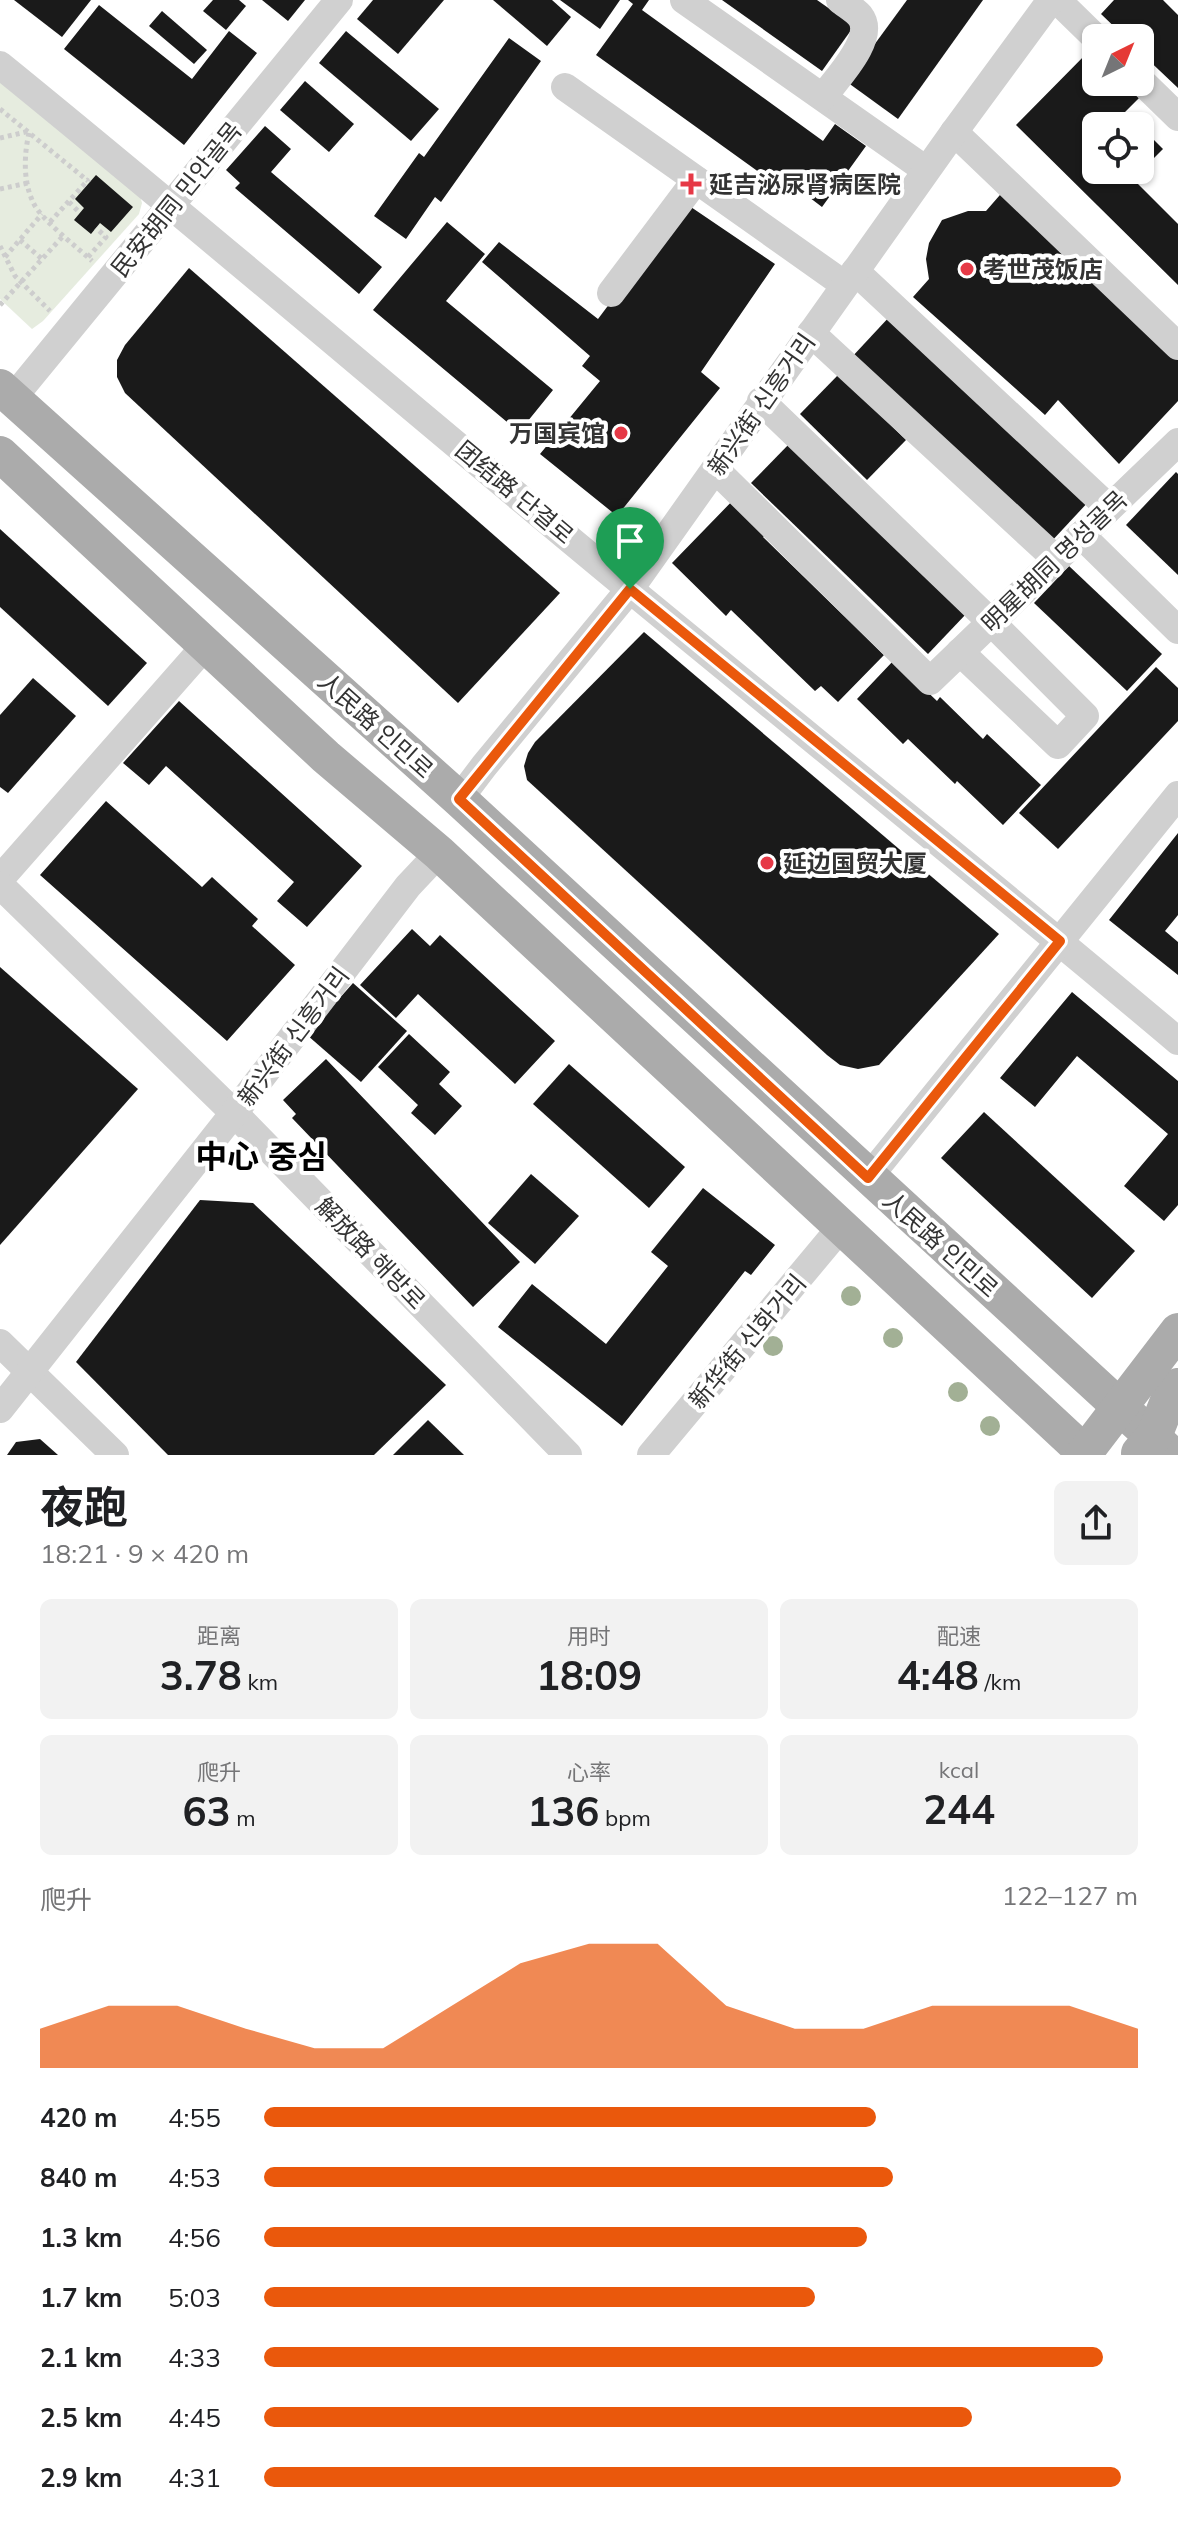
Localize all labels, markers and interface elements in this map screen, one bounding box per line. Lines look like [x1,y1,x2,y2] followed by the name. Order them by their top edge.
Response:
[1082,24,1154,96] north arrow
[1082,24,1154,184] map controls
[1082,112,1154,184] button: locate
[104,116,248,282] street label: 民安胡同 민안골목
[709,169,901,199] place label: 延吉泌尿肾病医院
[680,173,702,195] marker: 延吉泌尿肾病医院
[983,254,1103,284] place label: 考世茂饭店
[958,260,976,278] marker: 考世茂饭店
[701,327,821,481] street label: 新兴街 신흥거리
[509,418,605,448] place label: 万国宾馆
[612,424,630,442] marker: 万国宾馆
[450,434,580,550] street label: 团结路 단결로
[975,484,1133,638] street label: 明星胡同 명성골목
[596,507,664,589] pin
[608,519,652,563] icon: arrive
[312,666,440,784] street label: 人民路 인민로
[783,848,927,878] place label: 延边国贸大厦
[758,854,776,872] marker: 延边国贸大厦
[231,960,355,1112] street label: 新兴街 신흥거리
[195,1136,327,1176] district label: 中心 중심
[877,1185,1005,1303] street label: 人民路 인민로
[310,1191,432,1315] street label: 解放路 해방로
[682,1268,812,1414] street label: 新华街 신화거리
[40,1479,128,1534] text: 夜跑
[1054,1481,1138,1565] button: share
[40,1537,249,1570] text: 18:21 · 9 × 420 m
[197,1622,241,1650] text: 距离
[567,1622,611,1650] text: 用时
[937,1622,981,1650] text: 配速
[160,1650,242,1700] text: 3.78
[536,1650,642,1700] text: 18:09
[897,1650,979,1700] text: 4:48
[242,1668,278,1696] text: km
[979,1668,1021,1696] text: /km
[939,1756,979,1784] text: kcal
[197,1758,241,1786] text: 爬升
[567,1758,611,1786] text: 心率
[923,1784,995,1834] text: 244
[182,1786,230,1836] text: 63
[527,1786,599,1836] text: 136
[230,1804,256,1832] text: m
[599,1804,651,1832] text: bpm
[1002,1879,1138,1912] text: 122–127 m
[40,1883,92,1916] text: 爬升
[40,2101,117,2134] text: 420 m
[168,2101,221,2134] text: 4:55
[40,2161,117,2194] text: 840 m
[168,2161,221,2194] text: 4:53
[40,2221,123,2254] text: 1.3 km
[168,2221,221,2254] text: 4:56
[40,2281,123,2314] text: 1.7 km
[168,2281,221,2314] text: 5:03
[40,2341,123,2374] text: 2.1 km
[168,2341,221,2374] text: 4:33
[40,2401,123,2434] text: 2.5 km
[168,2401,221,2434] text: 4:45
[40,2461,123,2494] text: 2.9 km
[168,2461,221,2494] text: 4:31

